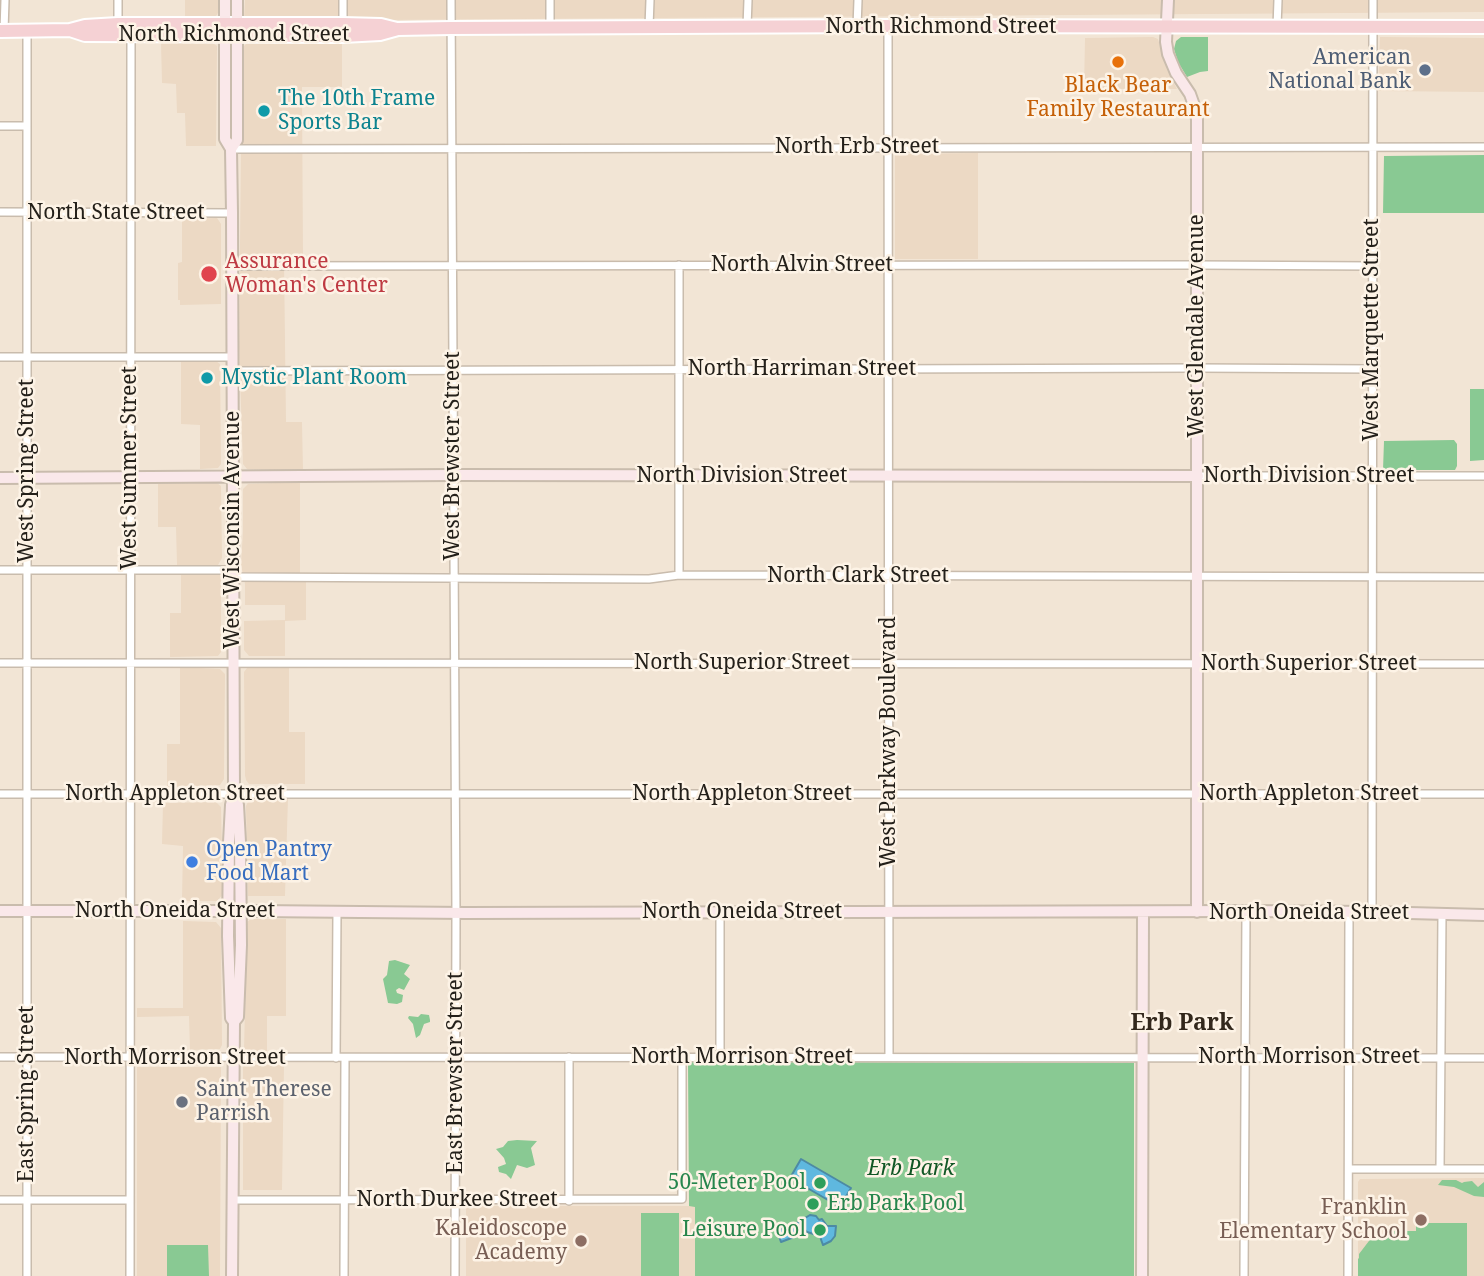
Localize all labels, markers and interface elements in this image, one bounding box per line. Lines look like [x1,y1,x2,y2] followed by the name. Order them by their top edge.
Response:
[826,14,1056,40] street label: North Richmond Street
[119,22,349,48] street label: North Richmond Street
[1268,45,1411,95] place label: American National Bank
[1110,54,1126,70] marker: Black Bear Family Restaurant
[1417,62,1433,78] marker: American National Bank
[1026,73,1210,123] place label: Black Bear Family Restaurant
[278,86,435,136] place label: The 10th Frame Sports Bar
[256,103,272,119] marker: The 10th Frame Sports Bar
[775,134,939,160] street label: North Erb Street
[27,200,205,226] street label: North State Street
[1184,214,1210,438] street label: West Glendale Avenue
[1359,218,1385,442] street label: West Marquette Street
[225,249,388,299] place label: Assurance Woman's Center
[711,252,893,278] street label: North Alvin Street
[199,264,219,284] marker: Assurance Woman's Center
[440,351,466,561] street label: West Brewster Street
[688,356,916,382] street label: North Harriman Street
[221,365,407,391] place label: Mystic Plant Room
[117,366,143,570] street label: West Summer Street
[199,370,215,386] marker: Mystic Plant Room
[14,379,40,563] street label: West Spring Street
[220,411,246,649] street label: West Wisconsin Avenue
[637,463,847,489] street label: North Division Street
[1204,463,1414,489] street label: North Division Street
[767,563,949,589] street label: North Clark Street
[876,616,902,868] street label: West Parkway Boulevard
[634,650,850,676] street label: North Superior Street
[1201,651,1417,677] street label: North Superior Street
[65,781,285,807] street label: North Appleton Street
[632,781,852,807] street label: North Appleton Street
[1199,781,1419,807] street label: North Appleton Street
[206,837,332,887] place label: Open Pantry Food Mart
[184,854,200,870] marker: Open Pantry Food Mart
[75,898,275,924] street label: North Oneida Street
[642,899,842,925] street label: North Oneida Street
[1209,900,1409,926] street label: North Oneida Street
[443,972,469,1174] street label: East Brewster Street
[14,1005,40,1183] street label: East Spring Street
[1130,1009,1234,1037] district label: Erb Park
[631,1044,853,1070] street label: North Morrison Street
[1198,1044,1420,1070] street label: North Morrison Street
[64,1045,286,1071] street label: North Morrison Street
[196,1077,332,1127] place label: Saint Therese Parrish
[174,1094,190,1110] marker: Saint Therese Parrish
[867,1156,955,1182] park label: Erb Park
[668,1170,806,1196] place label: 50-Meter Pool
[812,1175,828,1191] marker: 50-Meter Pool
[356,1187,558,1213] street label: North Durkee Street
[827,1191,964,1217] place label: Erb Park Pool
[1219,1195,1407,1245] place label: Franklin Elementary School
[805,1196,821,1212] marker: Erb Park Pool
[1413,1212,1429,1228] marker: Franklin Elementary School
[435,1216,567,1266] place label: Kaleidoscope Academy
[682,1217,806,1243] place label: Leisure Pool
[812,1222,828,1238] marker: Leisure Pool
[573,1233,589,1249] marker: Kaleidoscope Academy

